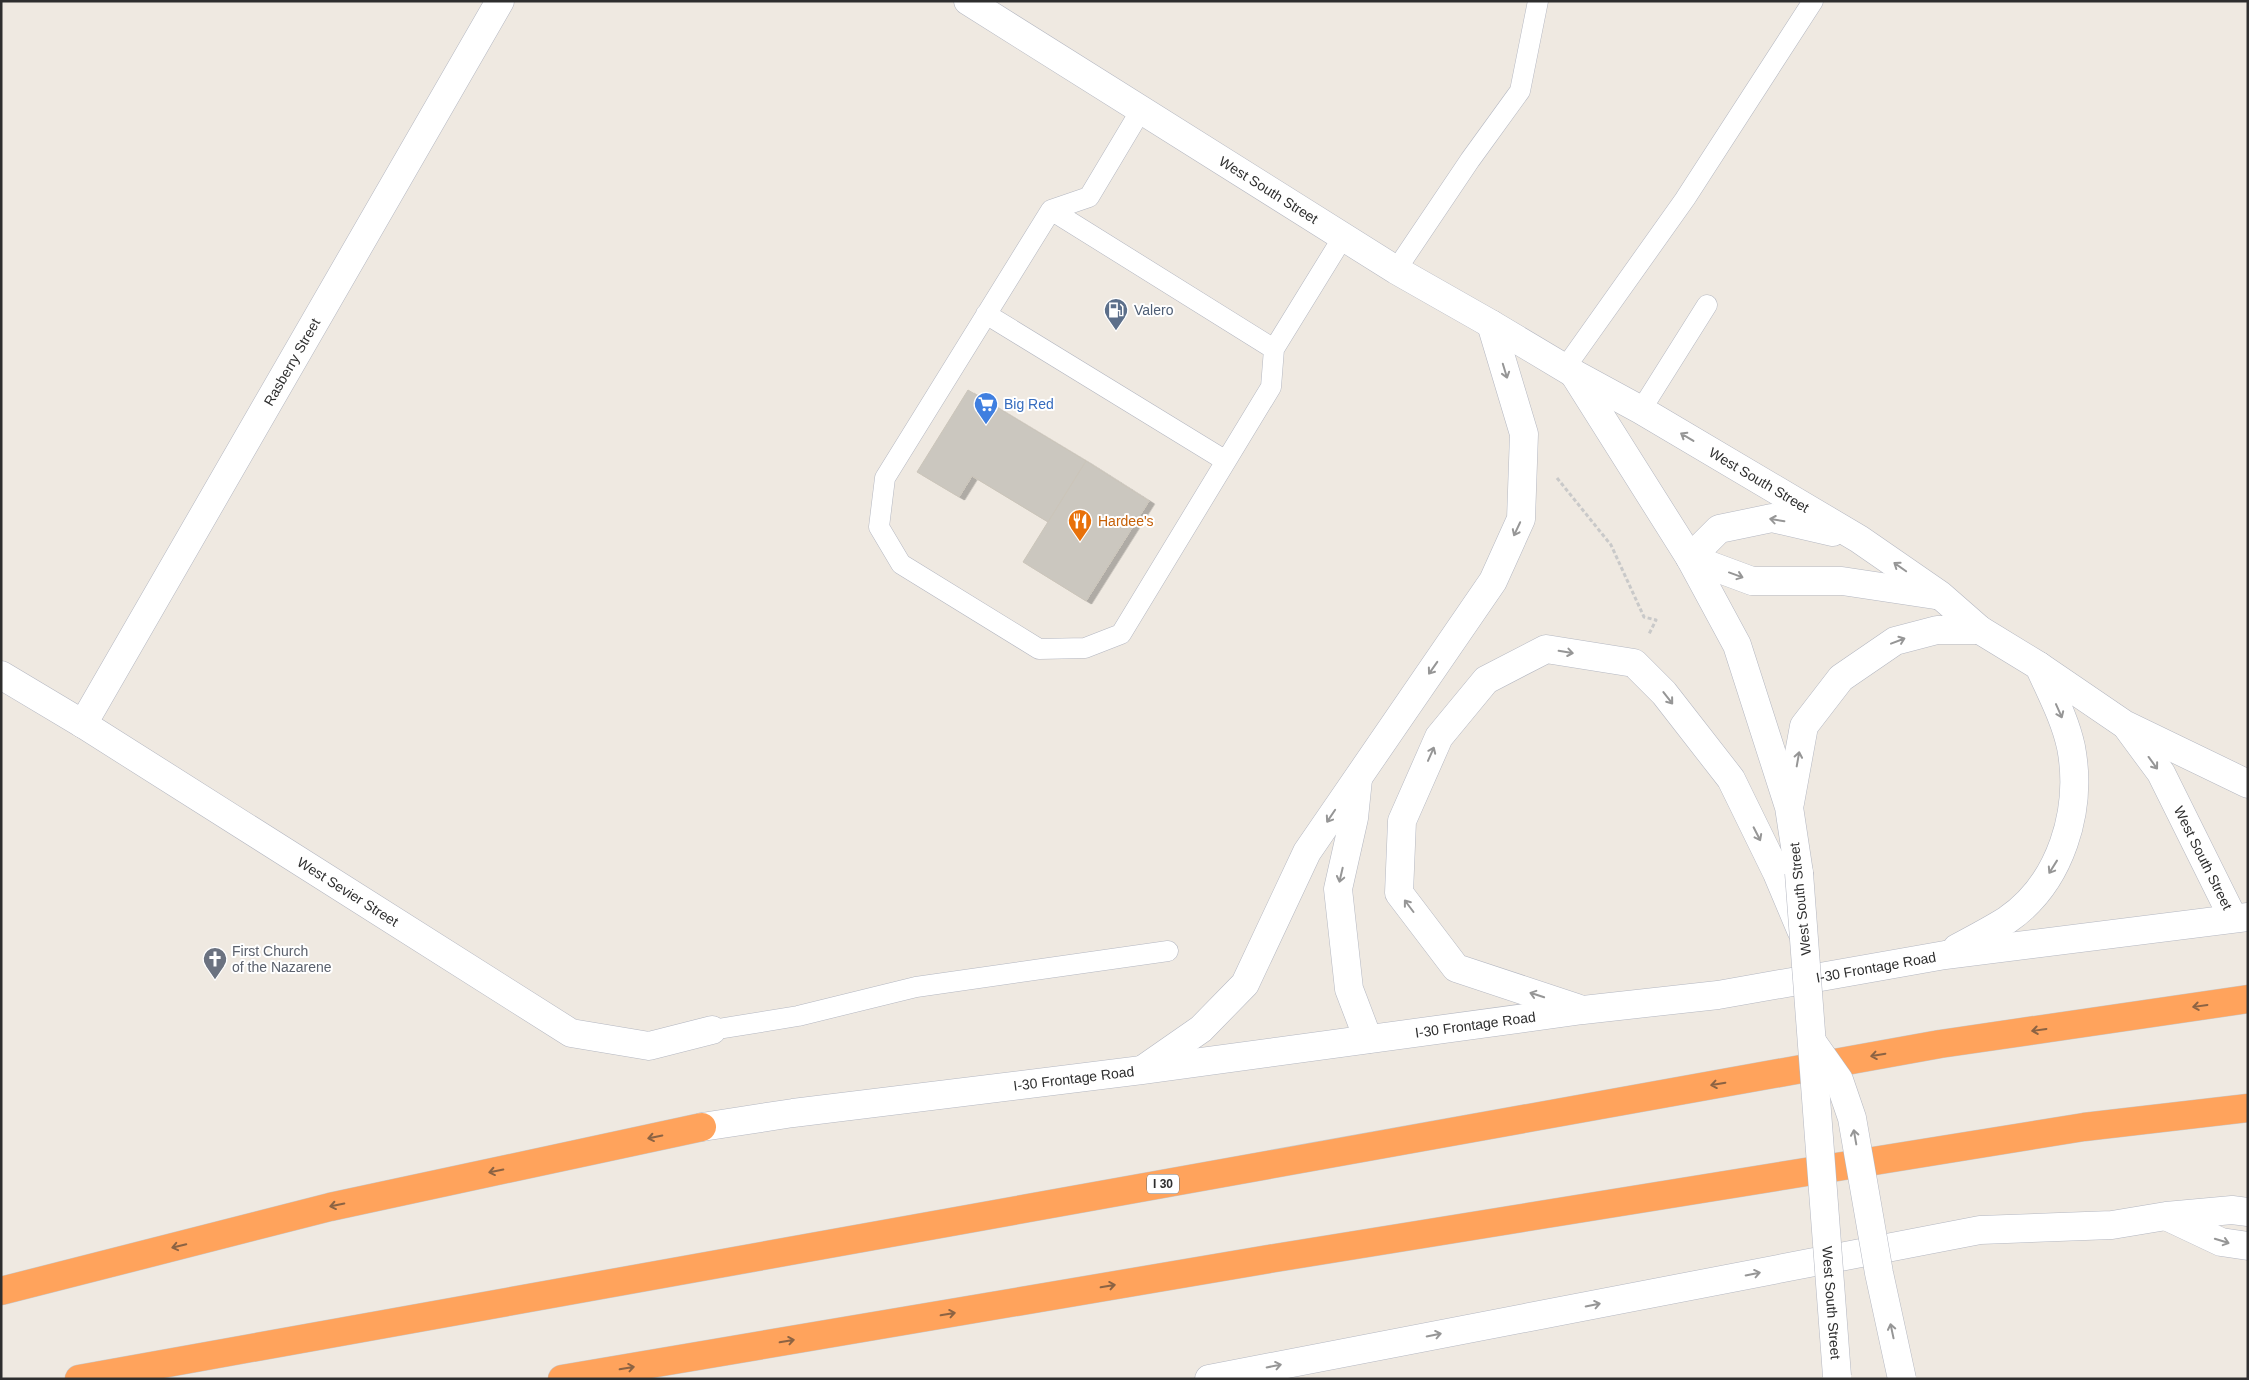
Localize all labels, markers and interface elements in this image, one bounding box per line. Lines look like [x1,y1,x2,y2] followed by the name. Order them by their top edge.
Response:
[1216,153,1321,227] street label: West South Street
[1103,297,1129,331] fuel station icon: Valero
[1134,302,1174,318] place label: Valero
[260,315,323,408] street label: Rasberry Street
[1501,362,1511,378] one-way arrow
[973,391,999,425] supermarket icon: Big Red
[1004,396,1054,412] place label: Big Red
[1681,431,1695,441] one-way arrow
[1706,444,1812,516] street label: West South Street
[1067,508,1093,542] restaurant icon: Hardee's
[1098,513,1154,529] place label: Hardee's
[1770,515,1786,525] one-way arrow
[1511,521,1521,536] one-way arrow
[1893,562,1907,572] one-way arrow
[1728,571,1743,580] one-way arrow
[1890,636,1905,645] one-way arrow
[1558,648,1574,658] one-way arrow
[1428,660,1438,674] one-way arrow
[1663,691,1673,705] one-way arrow
[2055,703,2065,718] one-way arrow
[1427,747,1437,762] one-way arrow
[1793,751,1803,767] one-way arrow
[2148,756,2159,769] one-way arrow
[2171,804,2236,912] street label: West South Street
[1326,809,1336,823] one-way arrow
[1752,826,1762,841] one-way arrow
[1786,842,1814,956] street label: West South Street
[294,854,401,930] street label: West Sevier Street
[2048,860,2058,874] one-way arrow
[1336,866,1345,882] one-way arrow
[1404,900,1415,913] one-way arrow
[232,943,332,975] place label: First Church of the Nazarene
[202,946,228,980] church icon: First Church of the Nazarene
[1815,949,1937,986] street label: I-30 Frontage Road
[1529,989,1545,999] one-way arrow
[2192,1001,2208,1011] one-way arrow
[1414,1009,1537,1041] street label: I-30 Frontage Road
[2031,1025,2047,1035] one-way arrow
[1871,1051,1887,1061] one-way arrow
[1013,1063,1135,1094] street label: I-30 Frontage Road
[1711,1080,1727,1089] one-way arrow
[1850,1129,1859,1145] one-way arrow
[647,1133,663,1142] one-way arrow
[488,1167,504,1176] one-way arrow
[1147,1174,1179,1194] road number: I 30
[329,1201,345,1211] one-way arrow
[2214,1236,2230,1246] one-way arrow
[172,1242,188,1251] one-way arrow
[1819,1246,1844,1360] street label: West South Street
[1744,1269,1760,1278] one-way arrow
[1100,1281,1116,1291] one-way arrow
[1585,1299,1601,1309] one-way arrow
[939,1308,955,1318] one-way arrow
[1887,1324,1896,1340] one-way arrow
[1425,1330,1441,1340] one-way arrow
[779,1335,795,1345] one-way arrow
[1266,1361,1282,1371] one-way arrow
[619,1362,635,1372] one-way arrow

